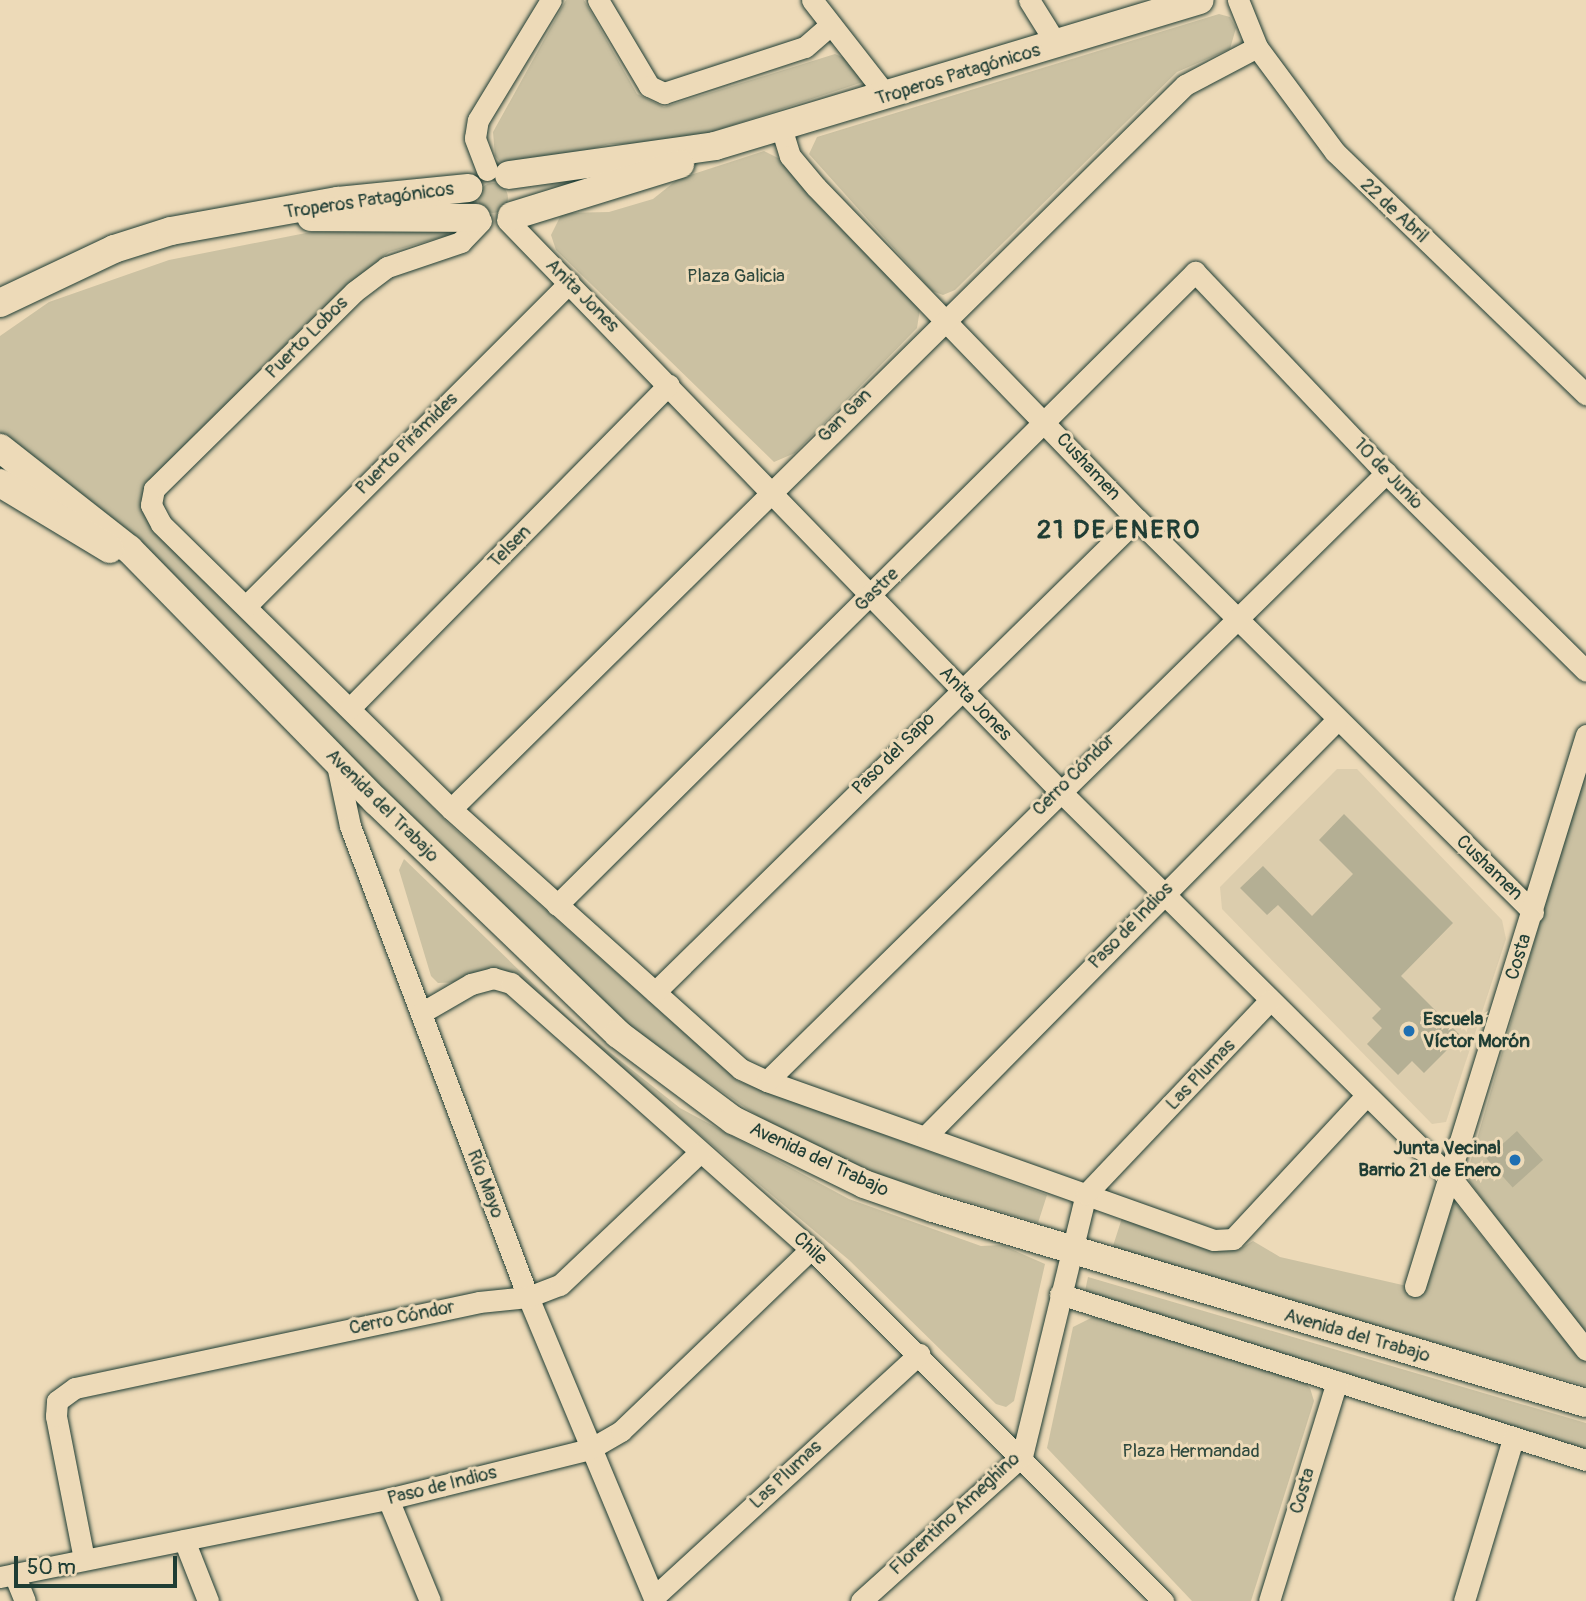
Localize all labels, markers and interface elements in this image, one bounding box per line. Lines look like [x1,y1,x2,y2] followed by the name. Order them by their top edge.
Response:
[873,39,1043,111] street label: Troperos Patagónicos
[1355,174,1433,248] street label: 22 de Abril
[283,178,455,224] street label: Troperos Patagónicos
[540,254,624,338] street label: Anita Jones
[687,266,785,288] park label: Plaza Galicia
[261,292,353,384] street label: Puerto Lobos
[813,384,877,448] street label: Gan Gan
[351,388,463,500] street label: Puerto Pirámides
[1051,428,1125,506] street label: Cushamen
[1348,434,1428,514] street label: 10 de Junio
[1038,515,1200,547] district label: 21 DE ENERO
[484,521,536,573] street label: Telsen
[850,563,904,617] street label: Gastre
[934,662,1016,746] street label: Anita Jones
[848,708,940,800] street label: Paso del Sapo
[1028,729,1120,821] street label: Cerro Cóndor
[321,745,443,867] street label: Avenida del Trabajo
[1451,831,1527,905] street label: Cushamen
[1084,878,1178,974] street label: Paso de Indios
[1501,931,1537,983] street label: Costa
[1423,1009,1530,1053] place label: Escuela Víctor Morón
[1401,1023,1417,1039] marker: Escuela Víctor Morón
[1161,1035,1241,1115] street label: Las Plumas
[746,1118,892,1202] street label: Avenida del Trabajo
[1358,1138,1501,1182] place label: Junta Vecinal Barrio 21 de Enero
[462,1147,508,1221] street label: Río Mayo
[1507,1152,1523,1168] marker: Junta Vecinal Barrio 21 de Enero
[788,1228,832,1270] street label: Chile
[347,1296,457,1340] street label: Cerro Cóndor
[1281,1304,1433,1368] street label: Avenida del Trabajo
[745,1436,827,1514] street label: Las Plumas
[1122,1441,1260,1463] park label: Plaza Hermandad
[885,1448,1025,1580] street label: Florentino Ameghino
[385,1461,499,1511] street label: Paso de Indios
[1285,1465,1321,1517] street label: Costa
[18,1542,180,1586] scale bar
[27,1554,76,1581] text: 50 m

